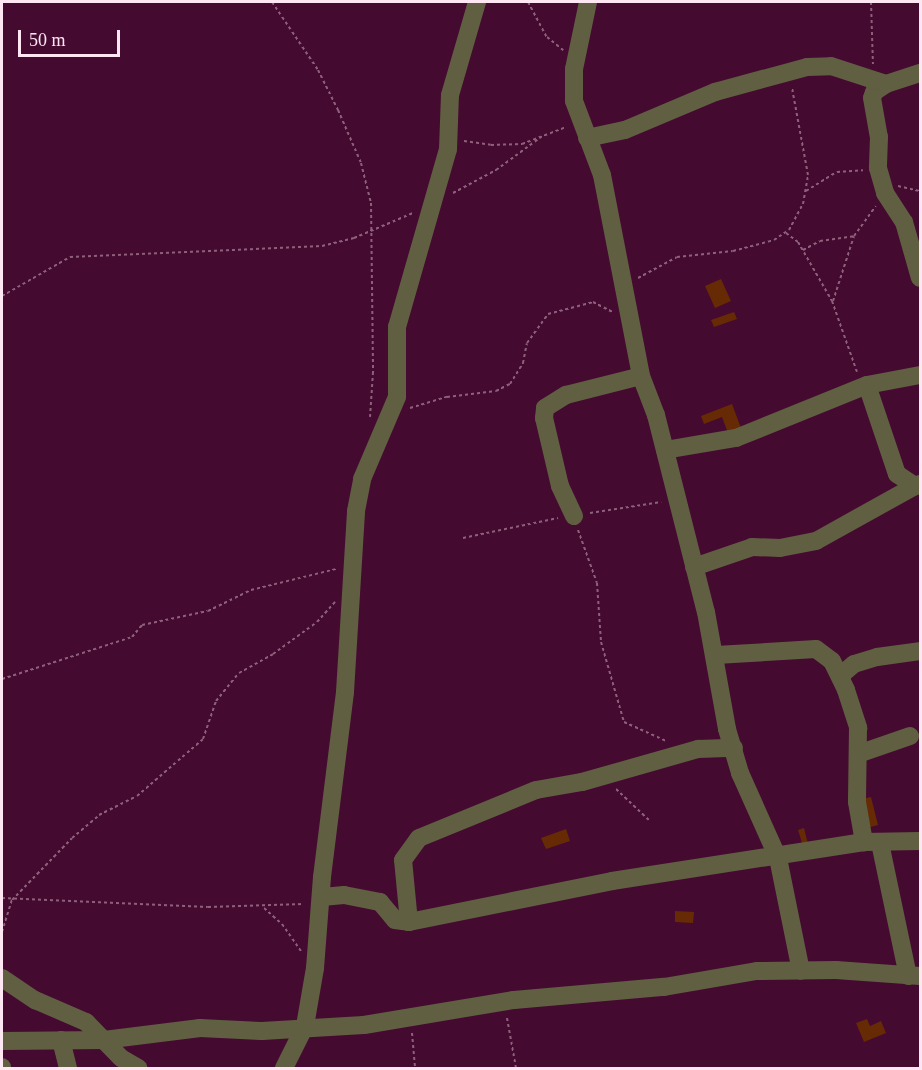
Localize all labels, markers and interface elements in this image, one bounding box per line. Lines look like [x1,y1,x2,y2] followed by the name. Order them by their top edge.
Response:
[21,18,123,56] scale bar
[29,30,66,50] text: 50 m

